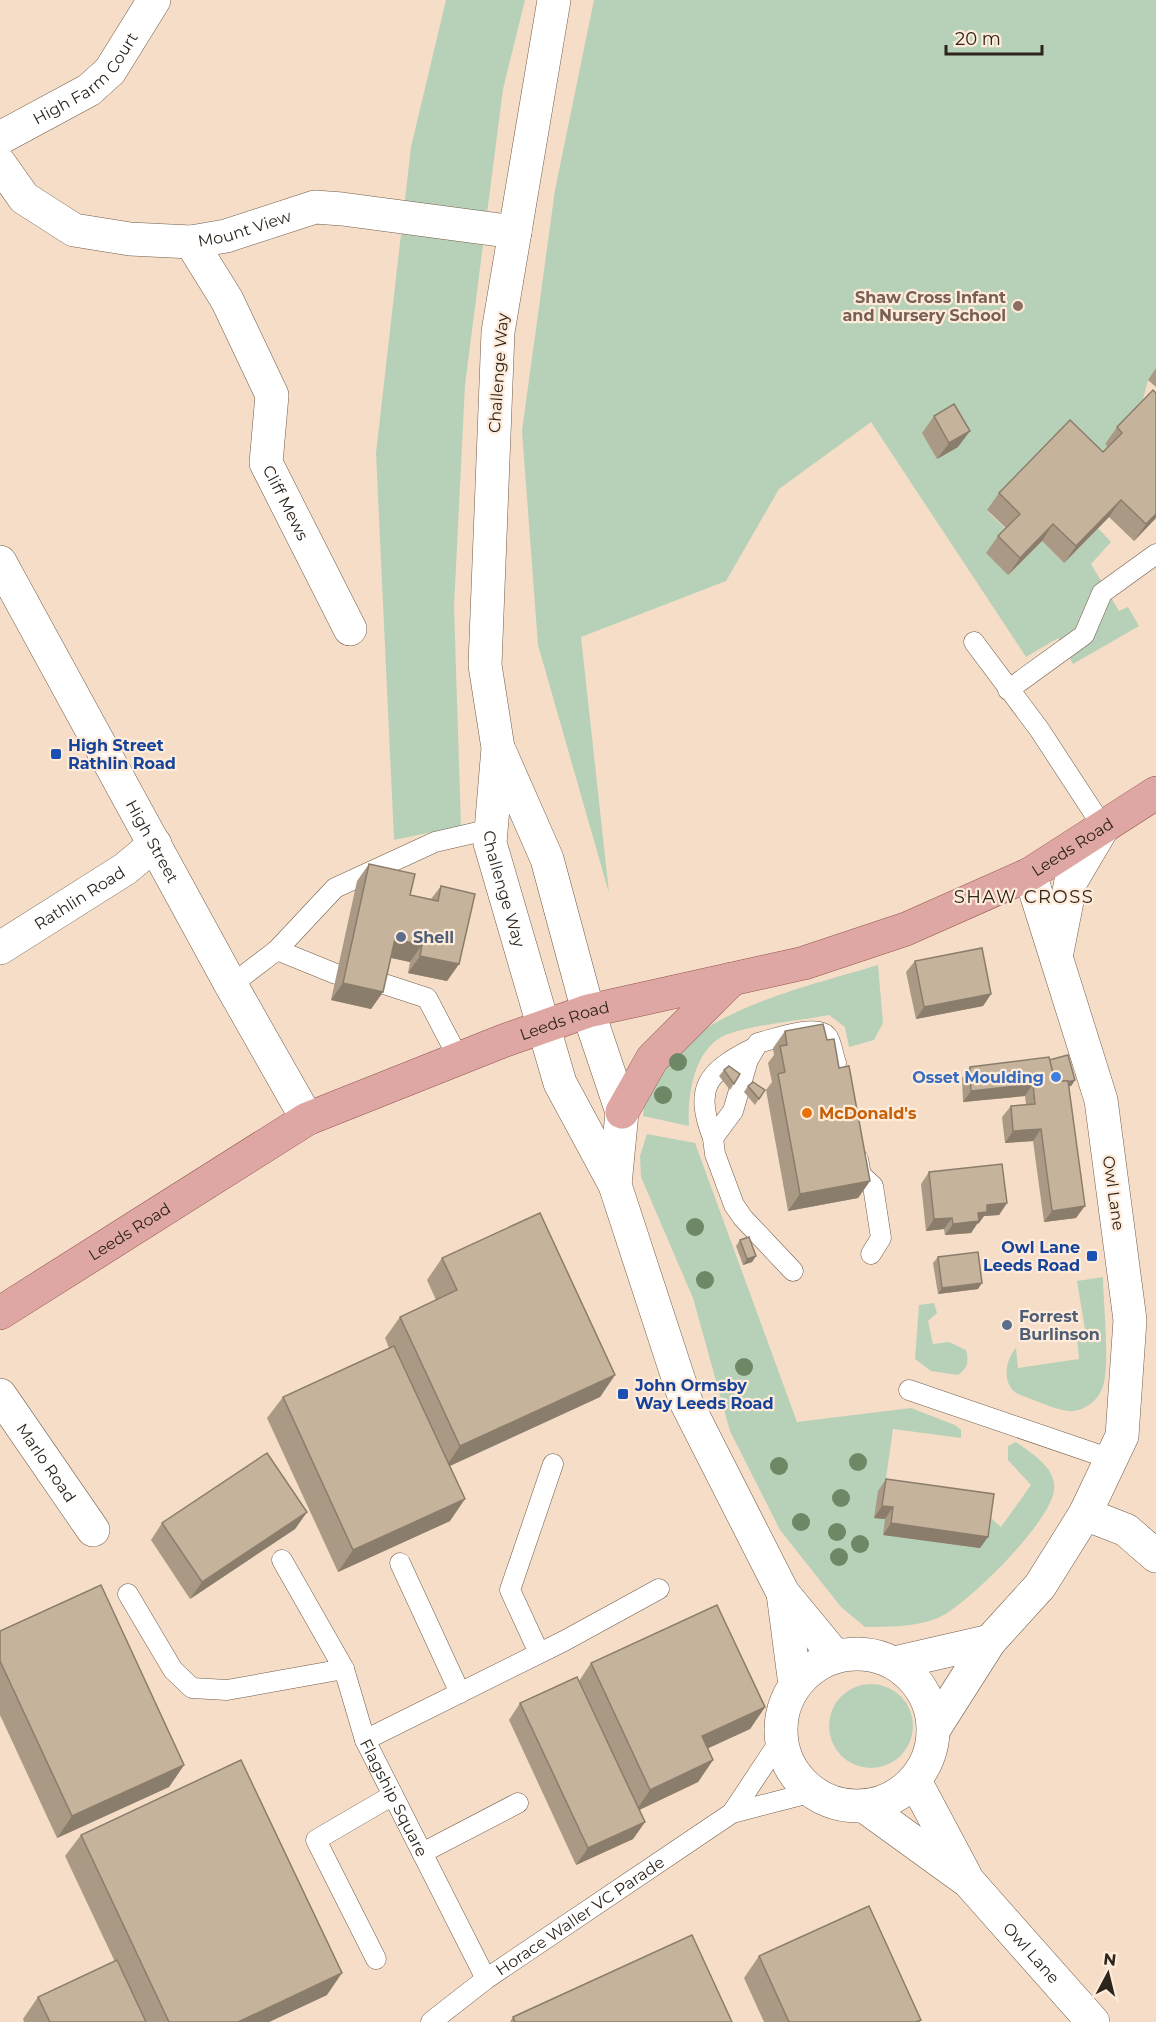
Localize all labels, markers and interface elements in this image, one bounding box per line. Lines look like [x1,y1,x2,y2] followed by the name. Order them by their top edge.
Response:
[946,18,1042,56] scale bar
[30,28,142,129] street label: High Farm Court
[955,28,1001,50] text: 20 m
[196,206,294,251] street label: Mount View
[843,288,1006,325] place label: Shaw Cross Infant and Nursery School
[1011,299,1025,313] marker: Shaw Cross Infant and Nursery School
[485,312,512,434] street label: Challenge Way
[259,462,313,544] street label: Cliff Mews
[68,736,176,773] place label: High Street Rathlin Road
[49,747,63,761] marker: High Street Rathlin Road
[122,797,183,887] street label: High Street
[1028,814,1117,880] street label: Leeds Road
[480,830,529,950] street label: Challenge Way
[31,862,129,934] street label: Rathlin Road
[954,886,1094,908] district label: SHAW CROSS
[413,928,454,947] place label: Shell
[394,930,408,944] marker: Shell
[517,998,611,1044] street label: Leeds Road
[912,1068,1044,1087] place label: Osset Moulding
[1049,1070,1063,1084] marker: Osset Moulding
[819,1104,917,1123] place label: McDonald's
[800,1106,814,1120] marker: McDonald's
[1099,1154,1128,1232] street label: Owl Lane
[85,1199,174,1265] street label: Leeds Road
[983,1238,1080,1275] place label: Owl Lane Leeds Road
[1085,1249,1099,1263] marker: Owl Lane Leeds Road
[1019,1307,1100,1344] place label: Forrest Burlinson
[1000,1318,1014,1332] marker: Forrest Burlinson
[634,1376,774,1413] place label: John Ormsby Way Leeds Road
[616,1387,630,1401] marker: John Ormsby Way Leeds Road
[12,1420,80,1506] street label: Marlo Road
[356,1736,431,1860] street label: Flagship Square
[492,1853,668,1980] street label: Horace Waller VC Parade
[999,1918,1063,1988] street label: Owl Lane
[1078,1944,1138,2004] north arrow
[1102,1949,1117,1970] text: N

